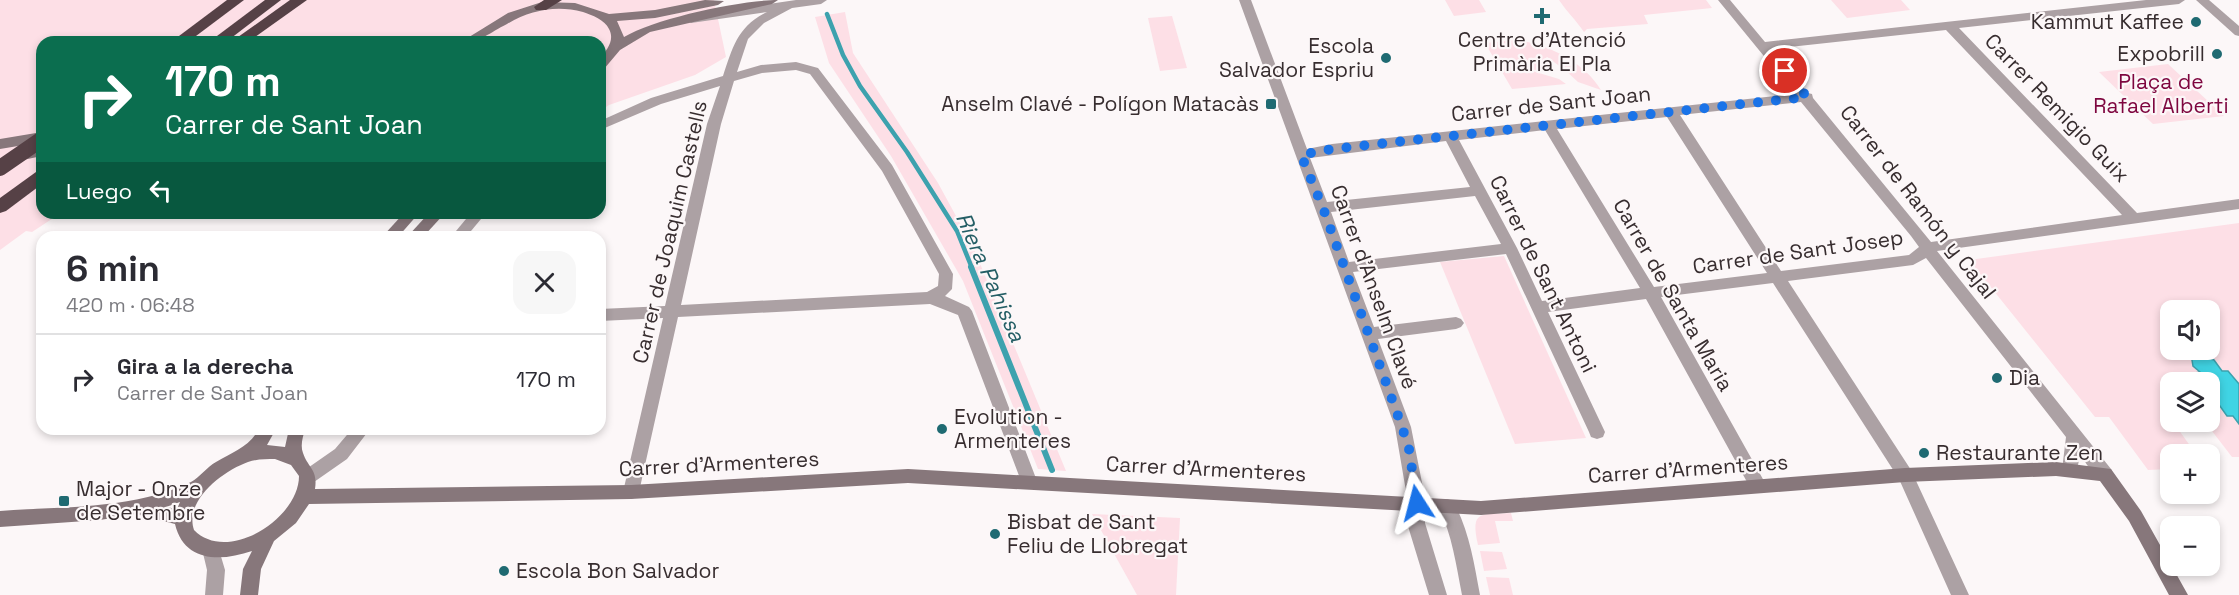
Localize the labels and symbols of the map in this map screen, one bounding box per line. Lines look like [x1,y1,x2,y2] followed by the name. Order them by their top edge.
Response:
[1533,7,1551,25] marker: Centre d'Atenció Primària El Pla
[2031,8,2184,35] place label: Kammut Kaffee
[2189,15,2203,29] marker: Kammut Kaffee
[1458,26,1626,77] place label: Centre d'Atenció Primària El Pla
[1979,27,2135,188] street label: Carrer Remigio Guix
[1219,32,1374,83] place label: Escola Salvador Espriu
[2117,40,2205,67] place label: Expobrill
[1759,45,1810,96] pin
[2210,47,2224,61] marker: Expobrill
[1379,51,1393,65] marker: Escola Salvador Espriu
[2093,68,2229,119] park label: Plaça de Rafael Alberti
[1450,80,1652,127] street label: Carrer de Sant Joan
[941,90,1259,117] place label: Anselm Clavé - Polígon Matacàs
[1264,97,1278,111] marker: Anselm Clavé - Polígon Matacàs
[626,98,713,366] street label: Carrer de Joaquim Castells
[1834,99,2003,304] street label: Carrer de Ramón y Cajal
[1484,171,1603,377] street label: Carrer de Sant Antoni
[1325,181,1424,393] street label: Carrer d'Anselm Clavé
[1607,194,1740,396] street label: Carrer de Santa Maria
[950,208,1032,346] water label: Riera Pahissa
[1691,223,1905,280] street label: Carrer de Sant Josep
[2009,364,2040,391] place label: Dia
[1990,371,2004,385] marker: Dia
[954,403,1071,454] place label: Evolution - Armenteres
[935,422,949,436] marker: Evolution - Armenteres
[1936,439,2103,466] place label: Restaurante Zen
[618,445,820,482] street label: Carrer d'Armenteres
[1917,446,1931,460] marker: Restaurante Zen
[1587,448,1789,489] street label: Carrer d'Armenteres
[1105,450,1307,487] street label: Carrer d'Armenteres
[1385,471,1449,535] position arrow
[76,475,206,526] place label: Major - Onze de Setembre
[57,494,71,508] marker: Major - Onze de Setembre
[1007,508,1188,559] place label: Bisbat de Sant Feliu de Llobregat
[988,527,1002,541] marker: Bisbat de Sant Feliu de Llobregat
[516,557,720,584] place label: Escola Bon Salvador
[497,564,511,578] marker: Escola Bon Salvador

